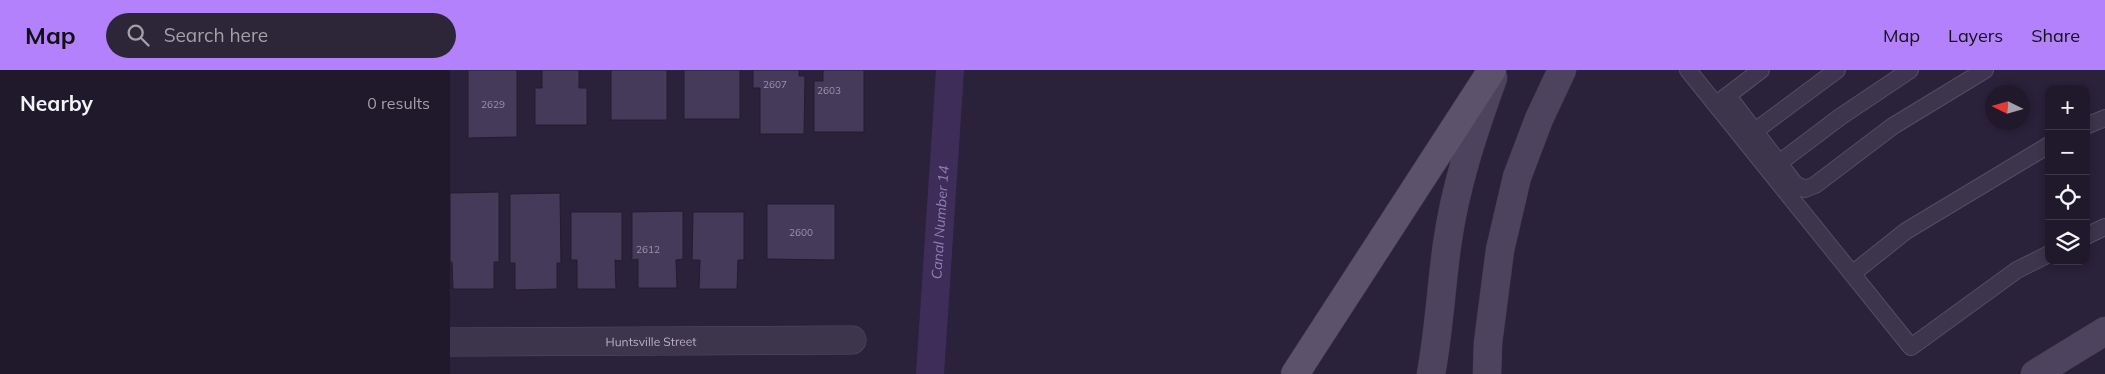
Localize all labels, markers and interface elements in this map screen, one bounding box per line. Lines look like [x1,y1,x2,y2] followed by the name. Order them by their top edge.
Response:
[106,13,456,58] search box
[25,20,76,50] text: Map
[124,21,152,49] icon: search
[164,23,268,47] text: Search here
[1883,24,1920,47] text: Map
[1948,24,2003,47] text: Layers
[2031,24,2080,47] text: Share
[763,78,787,91] house number: 2607
[817,84,841,97] house number: 2603
[1985,85,2030,130] north arrow
[2045,85,2090,265] map controls
[2045,85,2090,130] button: +
[20,90,93,116] text: Nearby
[367,93,430,113] text: 0 results
[481,98,505,111] house number: 2629
[2045,130,2090,175] button: −
[927,165,953,280] water label: Canal Number 14
[2045,175,2090,220] button: locate
[2045,220,2090,265] button: layers
[789,226,813,239] house number: 2600
[636,243,660,256] house number: 2612
[605,333,697,349] street label: Huntsville Street

